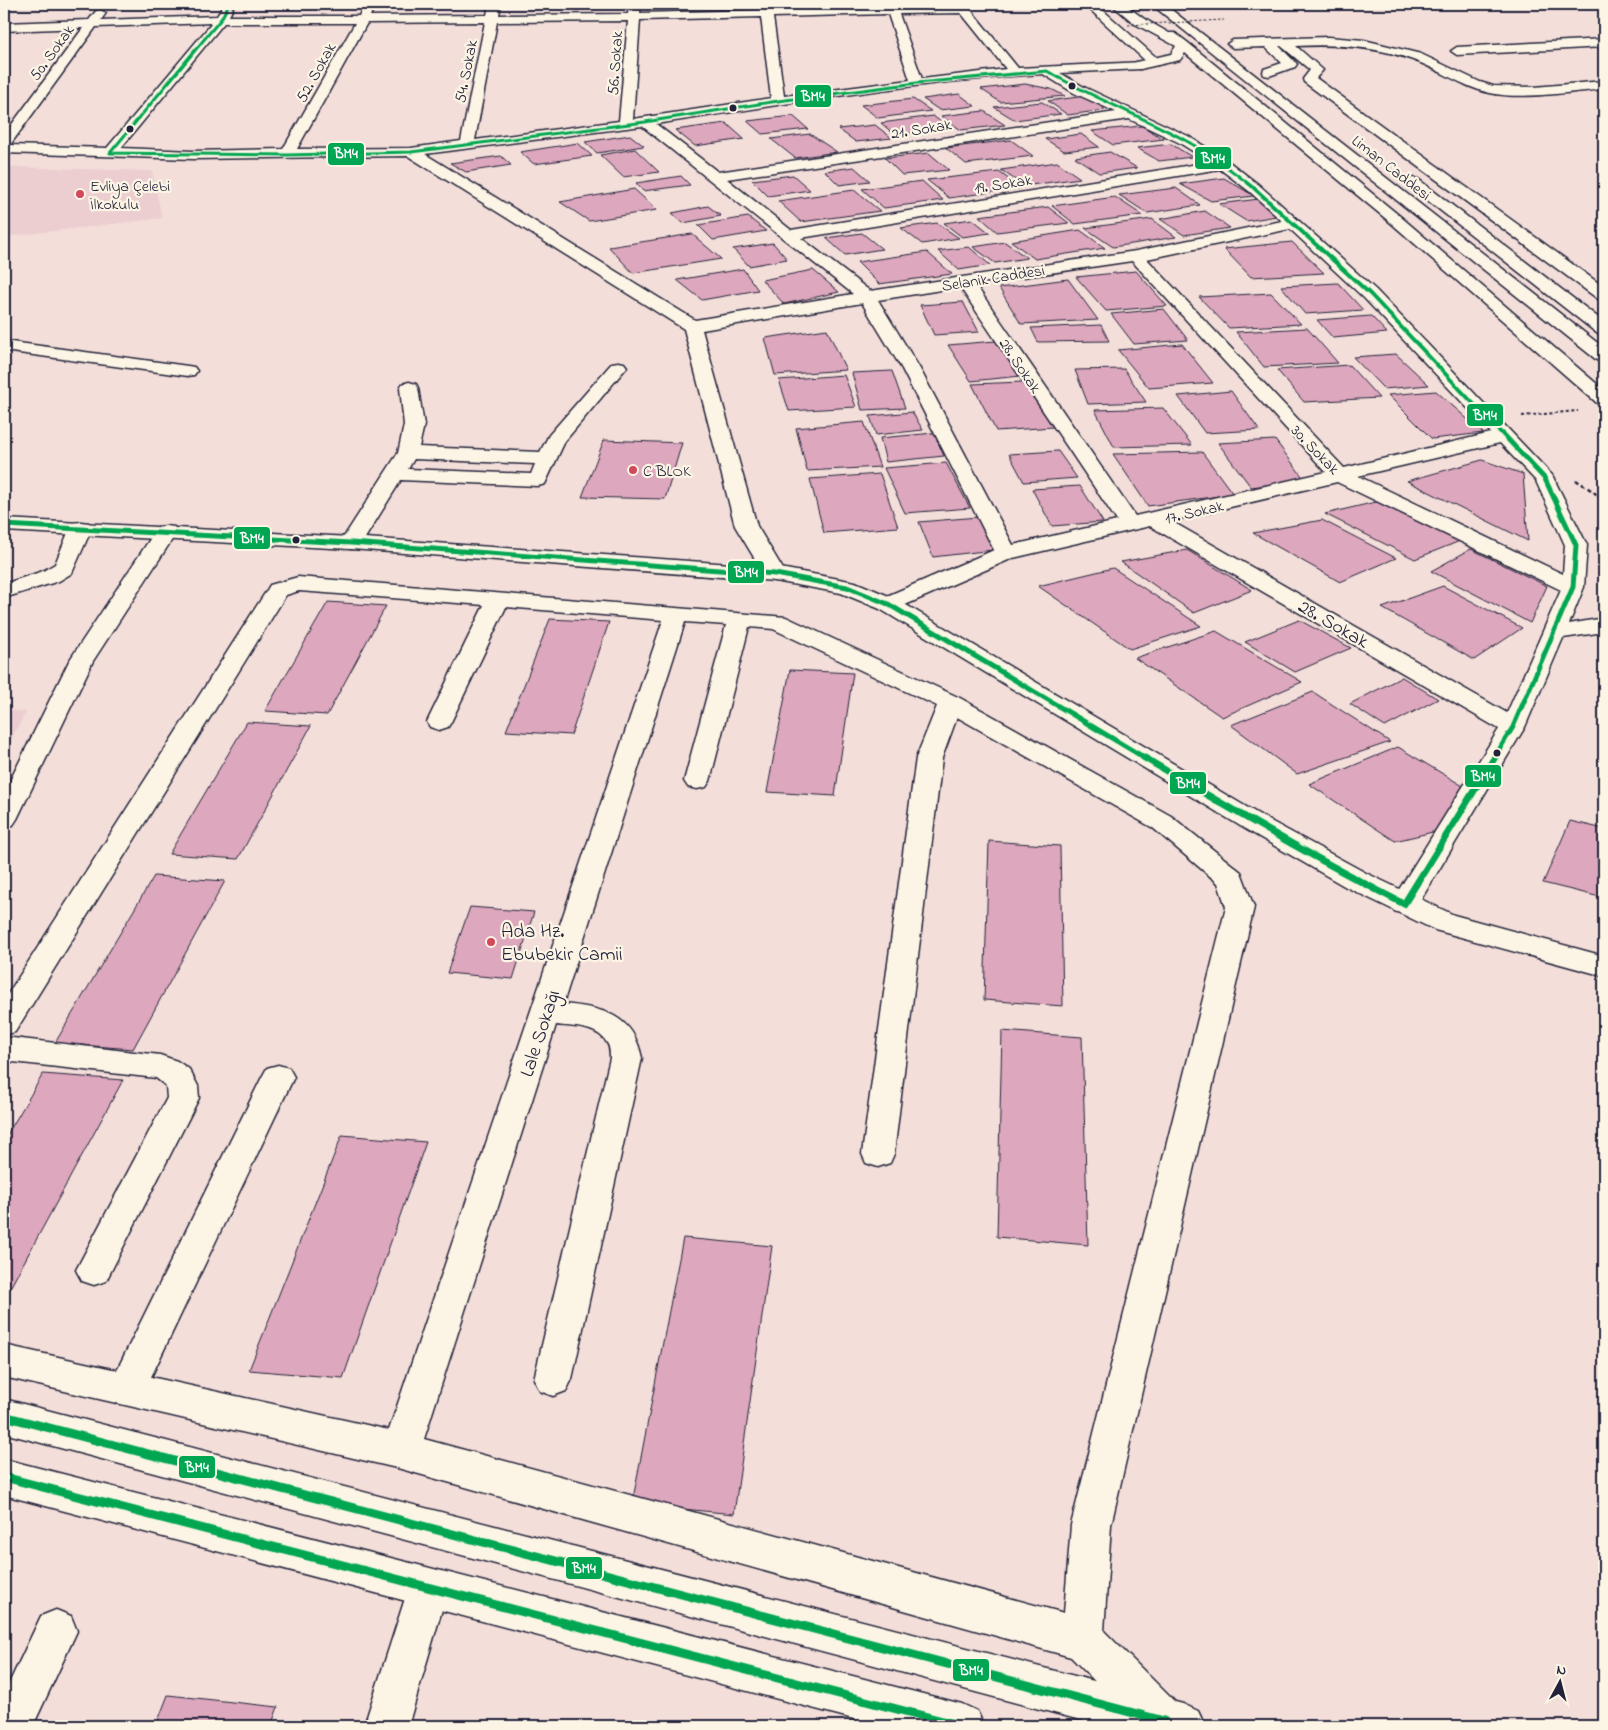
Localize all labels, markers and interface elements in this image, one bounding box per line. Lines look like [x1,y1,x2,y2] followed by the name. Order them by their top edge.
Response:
[24,19,82,86] street label: 50. Sokak
[602,29,630,96] street label: 56. Sokak
[449,37,485,105] street label: 54. Sokak
[290,38,344,107] street label: 52. Sokak
[1067,81,1077,91] unlabelled marker
[794,84,832,108] line badge: BM4
[800,87,825,108] text: BM4
[728,103,738,113] unlabelled marker
[889,113,954,147] street label: 21. Sokak
[125,124,135,134] unlabelled marker
[1346,130,1436,207] street label: Liman Caddesi
[327,142,365,166] line badge: BM4
[333,144,358,165] text: BM4
[1194,146,1232,170] line badge: BM4
[1200,149,1225,170] text: BM4
[973,168,1035,201] street label: 19. Sokak
[90,175,170,217] place label: Evliya Çelebi İlkokulu
[74,188,86,200] marker: Evliya Çelebi İlkokulu
[940,259,1047,299] street label: Selanik Caddesi
[992,334,1047,399] street label: 28. Sokak
[1466,403,1504,427] line badge: BM4
[1472,406,1497,427] text: BM4
[1285,420,1345,482] street label: 30. Sokak
[643,460,691,484] place label: C BLOK
[627,464,639,476] marker: C BLOK
[1163,494,1227,531] street label: 17. Sokak
[233,526,271,550] line badge: BM4
[239,529,264,550] text: BM4
[291,535,301,545] unlabelled marker
[727,560,765,584] line badge: BM4
[733,563,758,584] text: BM4
[1292,593,1374,657] street label: 28. Sokak
[1492,748,1502,758] unlabelled marker
[1464,764,1502,788] line badge: BM4
[1470,767,1495,788] text: BM4
[1169,771,1207,795] line badge: BM4
[1175,774,1200,795] text: BM4
[501,918,623,970] place label: Ada Hz. Ebubekir Camii
[485,936,497,948] marker: Ada Hz. Ebubekir Camii
[514,986,570,1082] street label: Lale Sokağı
[178,1455,216,1479] line badge: BM4
[184,1458,209,1479] text: BM4
[565,1556,603,1580] line badge: BM4
[571,1559,596,1580] text: BM4
[952,1658,990,1682] line badge: BM4
[1536,1658,1586,1708] north arrow
[1555,1660,1567,1682] text: N
[958,1661,983,1682] text: BM4

